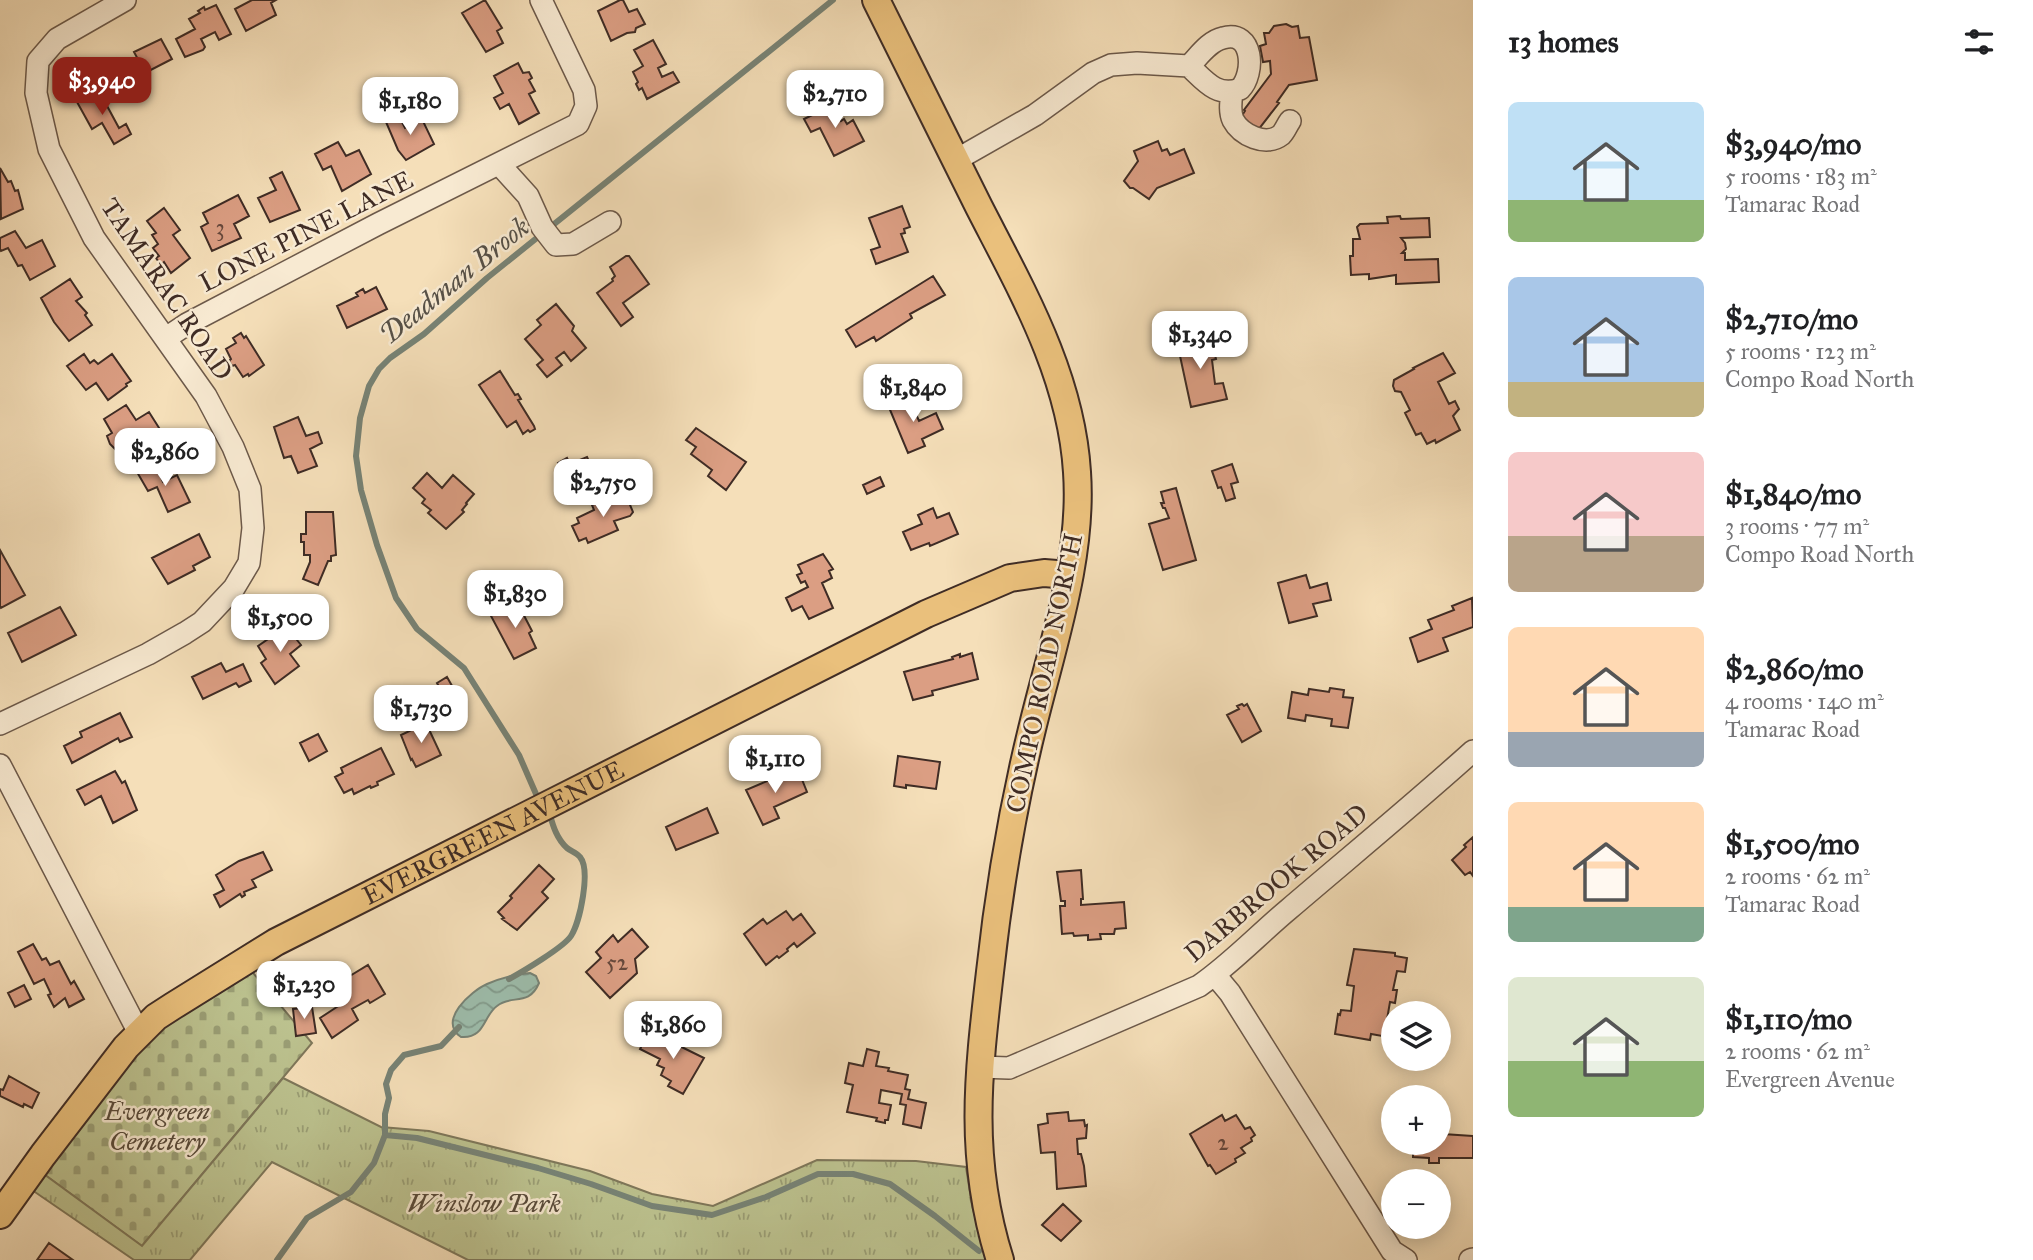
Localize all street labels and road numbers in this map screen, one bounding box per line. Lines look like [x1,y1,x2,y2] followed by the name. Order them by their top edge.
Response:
[194,163,418,299] street label: LONE PINE LANE
[94,192,240,386] street label: TAMARAC ROAD
[999,530,1089,816] street label: COMPO ROAD NORTH
[357,753,629,912] street label: EVERGREEN AVENUE
[1178,797,1374,969] street label: DARBROOK ROAD

